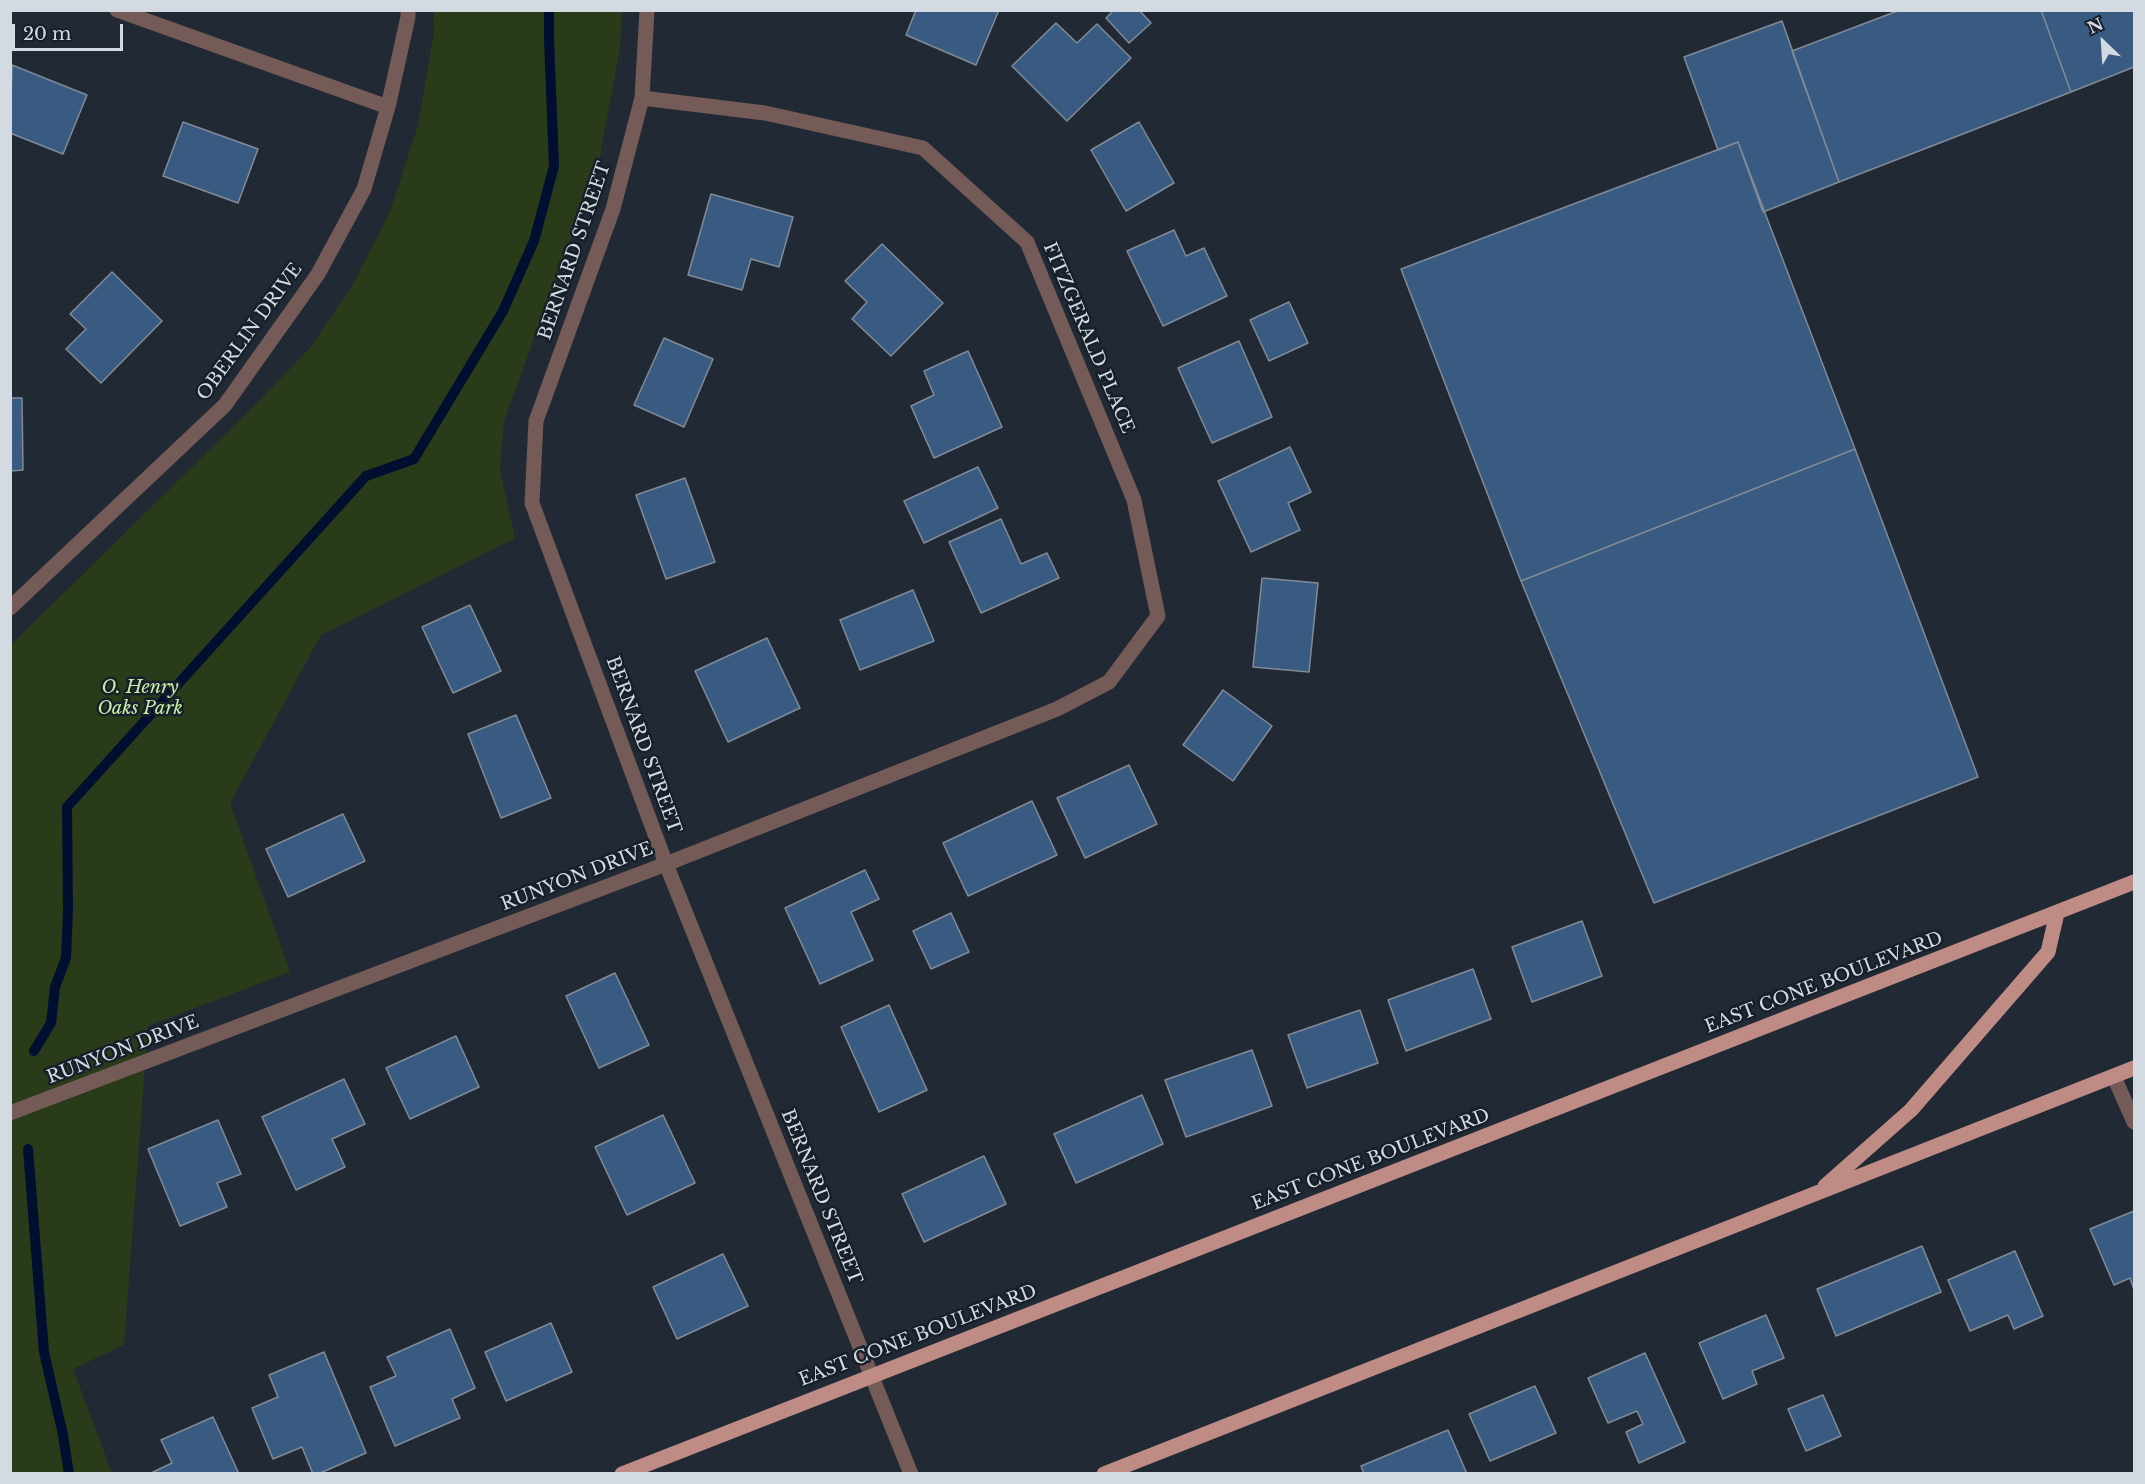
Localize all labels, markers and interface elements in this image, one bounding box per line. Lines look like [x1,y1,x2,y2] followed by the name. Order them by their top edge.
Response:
[15,12,126,50] scale bar
[2073,12,2133,72] north arrow
[2084,13,2106,38] text: N
[23,23,71,45] text: 20 m
[534,159,616,343] street label: BERNARD STREET
[1038,239,1138,437] street label: FITZGERALD PLACE
[193,259,307,405] street label: OBERLIN DRIVE
[601,654,685,836] street label: BERNARD STREET
[97,677,183,720] park label: O. Henry Oaks Park
[498,838,656,916] street label: RUNYON DRIVE
[1702,928,1946,1038] street label: EAST CONE BOULEVARD
[44,1011,202,1089] street label: RUNYON DRIVE
[1249,1105,1493,1215] street label: EAST CONE BOULEVARD
[776,1106,866,1288] street label: BERNARD STREET
[796,1281,1040,1391] street label: EAST CONE BOULEVARD

